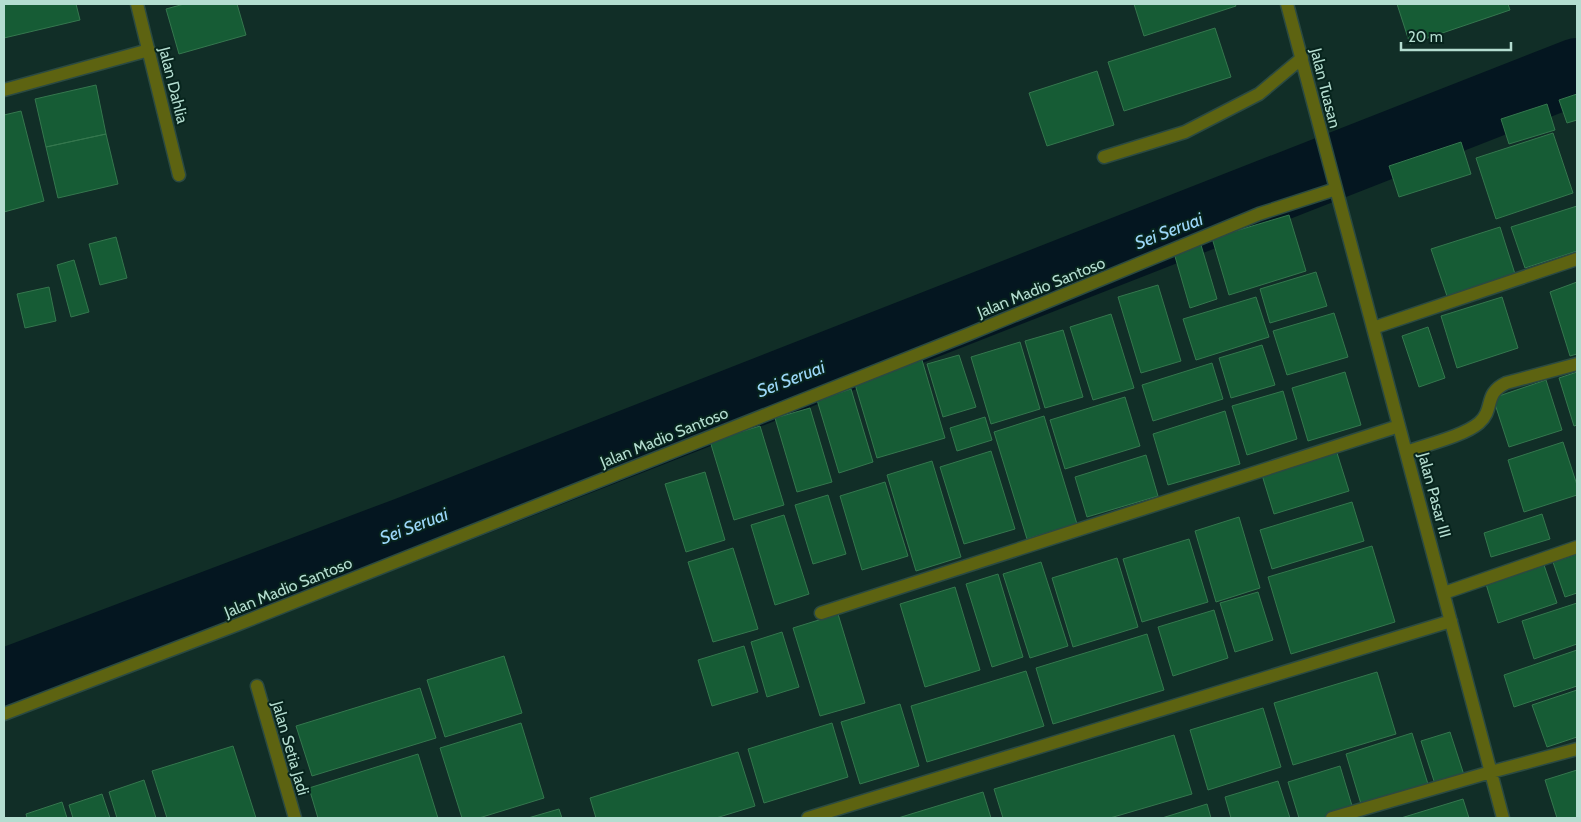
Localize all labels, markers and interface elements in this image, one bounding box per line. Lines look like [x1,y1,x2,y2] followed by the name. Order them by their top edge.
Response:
[1401,20,1511,52] scale bar
[1408,28,1443,46] text: 20 m
[155,44,192,126] street label: Jalan Dahlia
[1306,45,1345,130] street label: Jalan Tuasan
[1132,208,1207,254] water label: Sei Seruai
[974,253,1108,322] street label: Jalan Madio Santoso
[754,356,829,402] water label: Sei Seruai
[597,403,731,472] street label: Jalan Madio Santoso
[1414,449,1455,540] street label: Jalan Pasar III
[377,503,452,549] water label: Sei Seruai
[221,553,355,622] street label: Jalan Madio Santoso
[268,698,313,797] street label: Jalan Setia Jadi

